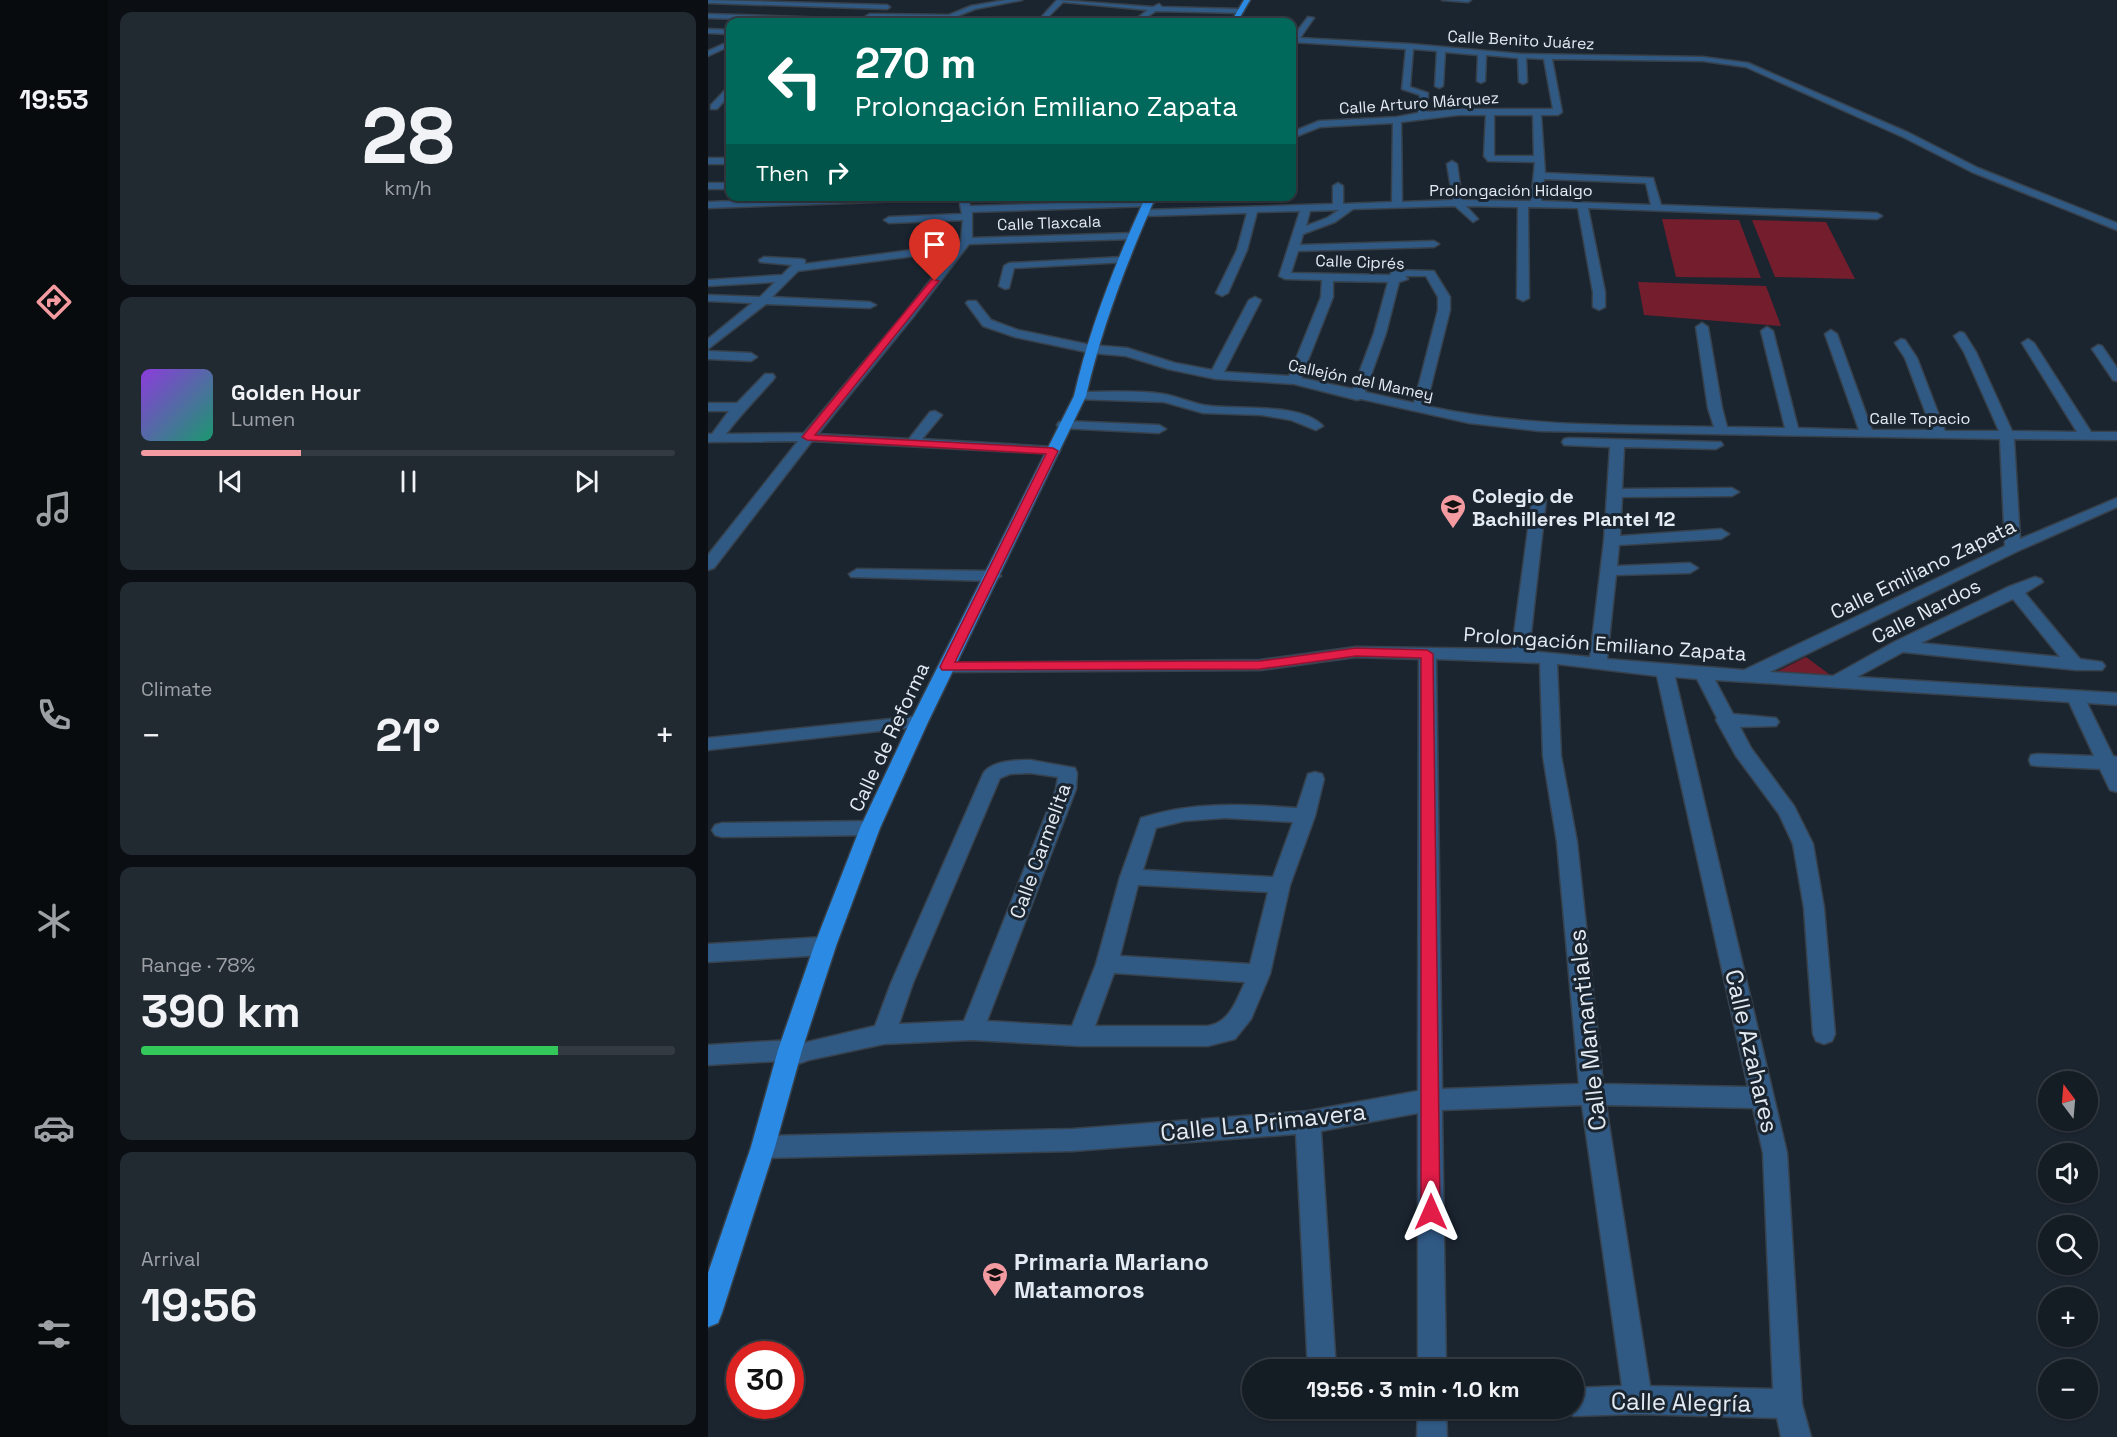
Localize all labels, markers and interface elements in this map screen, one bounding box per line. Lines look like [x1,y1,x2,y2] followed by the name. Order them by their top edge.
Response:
[1447,26,1595,54] street label: Calle Benito Juárez
[855,37,976,90] text: 270 m
[756,42,834,120] icon: left
[19,82,89,117] text: 19:53
[361,86,455,186] text: 28
[1338,87,1500,119] street label: Calle Arturo Márquez
[855,89,1238,124] text: Prolongación Emiliano Zapata
[821,156,854,189] icon: right
[756,159,809,187] text: Then
[384,175,432,201] text: km/h
[1429,180,1593,201] street label: Prolongación Hidalgo
[997,211,1101,235] street label: Calle Tlaxcala
[909,219,960,281] pin
[918,228,951,261] icon: arrive
[1315,250,1405,274] street label: Calle Ciprés
[33,281,75,323] icon: directions
[1286,354,1436,406] street label: Callejón del Mamey
[231,378,361,406] text: Golden Hour
[231,406,295,432] text: Lumen
[1870,408,1970,429] street label: Calle Topacio
[214,465,247,498] icon: previous
[392,465,425,498] icon: pause
[570,465,603,498] icon: next
[1472,483,1676,532] place label: Colegio de Bachilleres Plantel 12
[33,488,75,530] icon: music
[1438,492,1468,530] school or university icon: Colegio de Bachilleres Plantel 12
[1826,513,2020,625] street label: Calle Emiliano Zapata
[1867,572,1985,650] street label: Calle Nardos
[1463,621,1747,667] street label: Prolongación Emiliano Zapata
[843,658,935,816] street label: Calle de Reforma
[141,676,212,702] text: Climate
[33,694,75,736] icon: phone
[376,707,440,764] text: 21°
[141,715,161,757] text: −
[655,715,675,757] text: +
[1003,780,1077,922] street label: Calle Carmelita
[33,900,75,942] icon: climate
[1561,928,1613,1132] street label: Calle Manantiales
[141,952,255,978] text: Range · 78%
[1718,966,1786,1136] street label: Calle Azahares
[141,983,301,1040] text: 390 km
[2038,1071,2098,1131] north arrow
[2038,1071,2098,1419] map controls
[1159,1096,1368,1148] street label: Calle La Primavera
[33,1107,75,1149] icon: car
[2038,1143,2098,1203] button: sound
[1399,1180,1463,1244] position arrow
[2038,1215,2098,1275] button: search
[141,1246,200,1272] text: Arrival
[1014,1246,1209,1305] place label: Primaria Mariano Matamoros
[980,1260,1010,1298] school or university icon: Primaria Mariano Matamoros
[141,1277,257,1334] text: 19:56
[2038,1287,2098,1347] button: +
[33,1313,75,1355] icon: filters
[726,1341,804,1419] speed limit sign: 30
[2038,1359,2098,1419] button: −
[1306,1375,1520,1403] text: 19:56 · 3 min · 1.0 km
[1611,1385,1752,1419] street label: Calle Alegría

